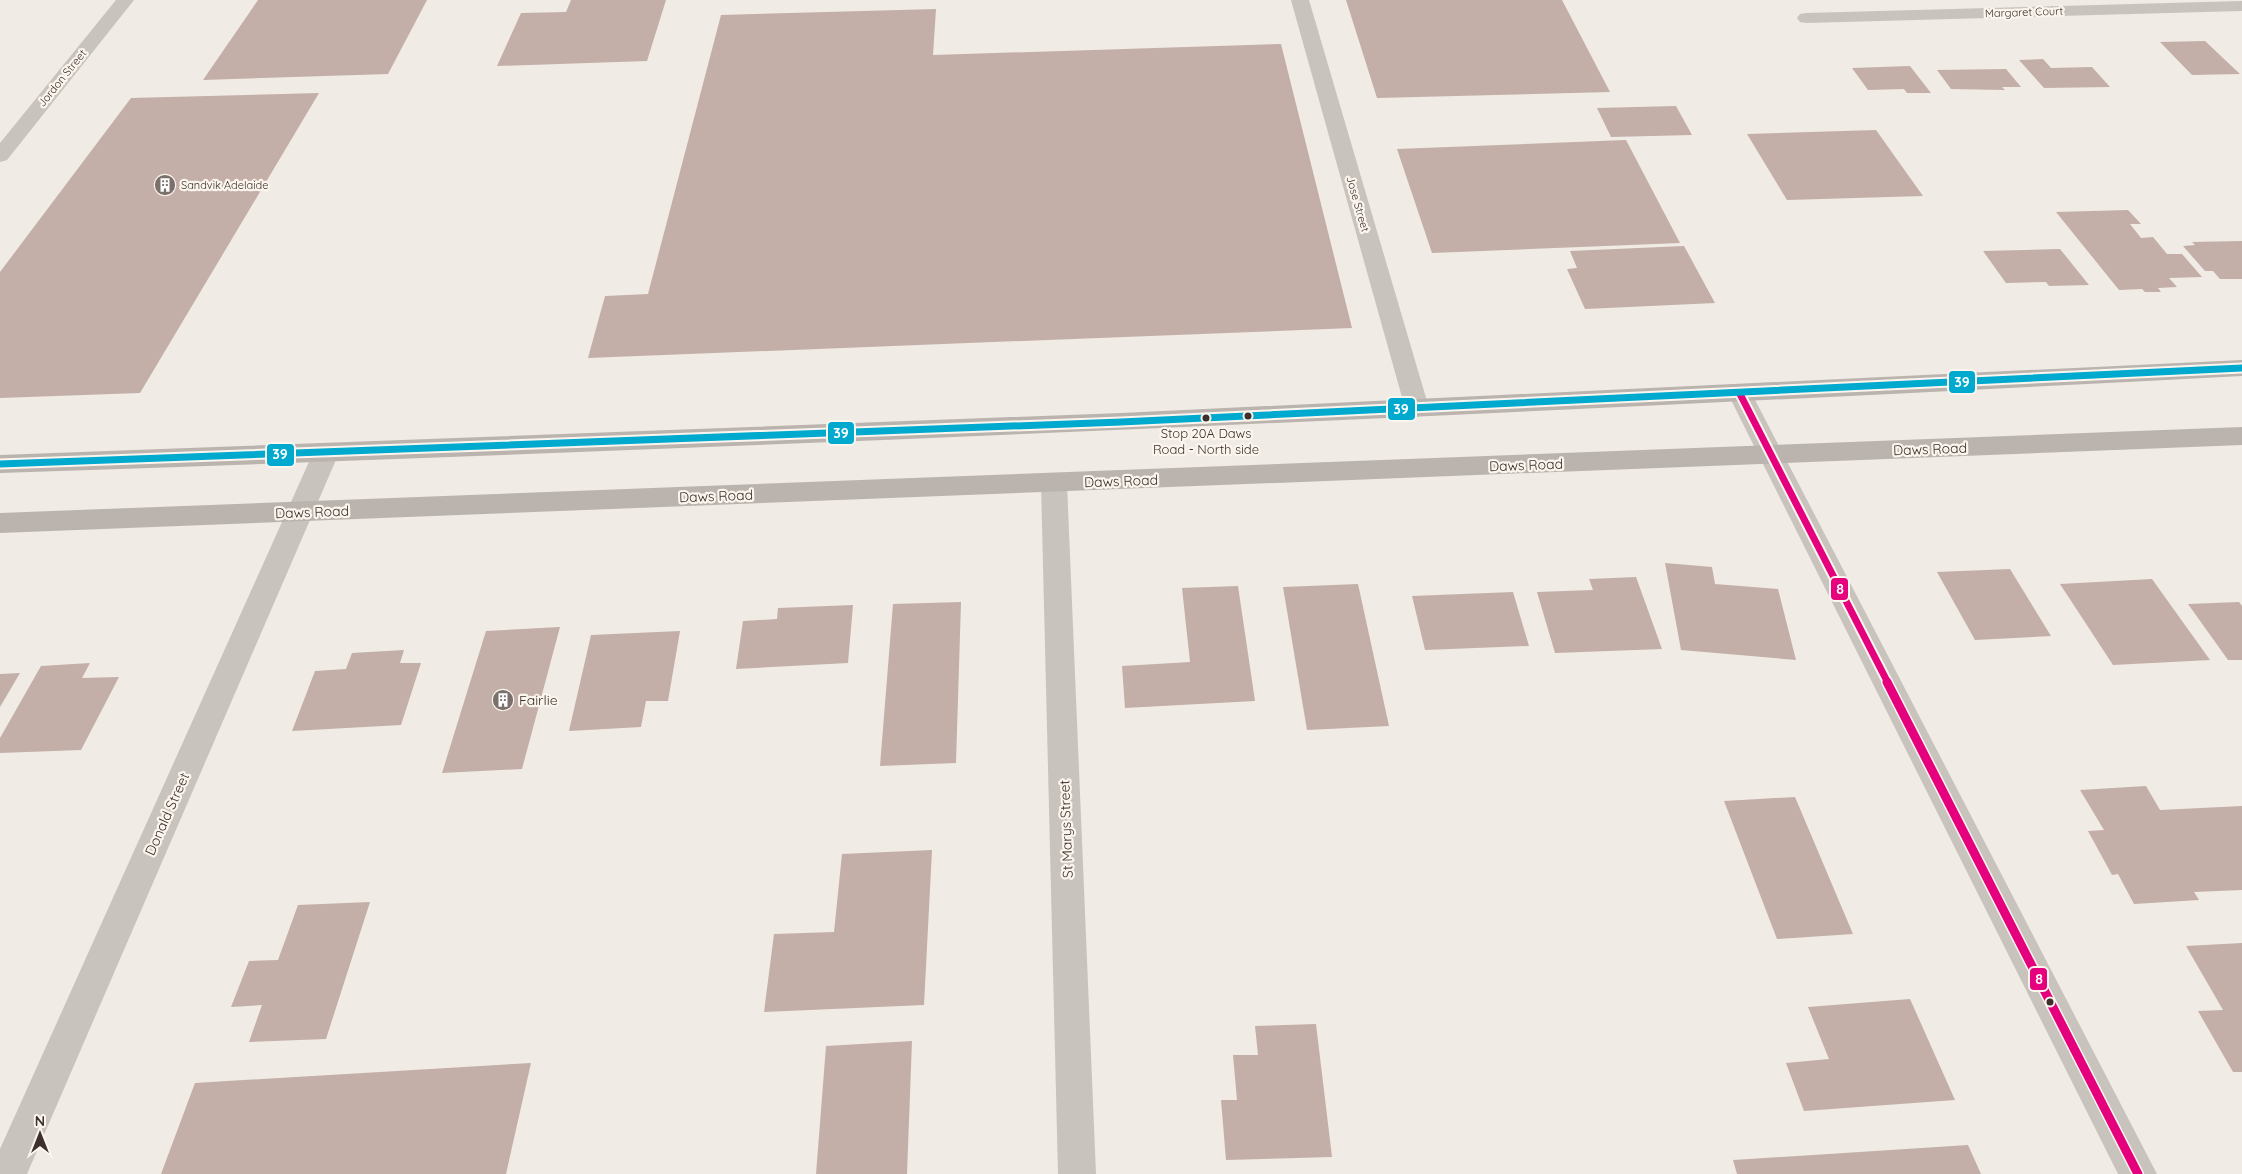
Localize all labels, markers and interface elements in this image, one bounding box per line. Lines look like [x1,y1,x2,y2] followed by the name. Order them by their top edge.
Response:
[1985,4,2064,20] street label: Margaret Court
[35,46,90,109] street label: Jordon Street
[153,173,177,197] building icon: Sandvik Adelaide
[1343,174,1373,234] street label: Jose Street
[181,178,268,192] place label: Sandvik Adelaide
[1948,370,1976,394] line badge: 39
[1954,373,1970,391] text: 39
[1387,397,1416,421] line badge: 39
[1393,400,1409,418] text: 39
[1243,411,1253,421] unlabelled marker
[1201,413,1211,423] marker: Stop 20A Daws Road - North side
[827,421,855,445] line badge: 39
[833,424,849,442] text: 39
[1153,425,1259,457] place label: Stop 20A Daws Road - North side
[1893,439,1967,459] street label: Daws Road
[266,443,295,467] line badge: 39
[272,445,288,463] text: 39
[1489,455,1563,475] street label: Daws Road
[1084,471,1158,491] street label: Daws Road
[679,486,753,506] street label: Daws Road
[275,502,349,522] street label: Daws Road
[1830,577,1849,601] line badge: 8
[1836,580,1844,598] text: 8
[491,688,515,712] building icon: Fairlie
[519,691,558,709] place label: Fairlie
[141,770,193,858] street label: Donald Street
[1055,779,1077,878] street label: St Marys Street
[2029,967,2048,991] line badge: 8
[2035,970,2043,988] text: 8
[2045,997,2055,1007] unlabelled marker
[15,1109,65,1159] north arrow
[35,1112,45,1130] text: N

